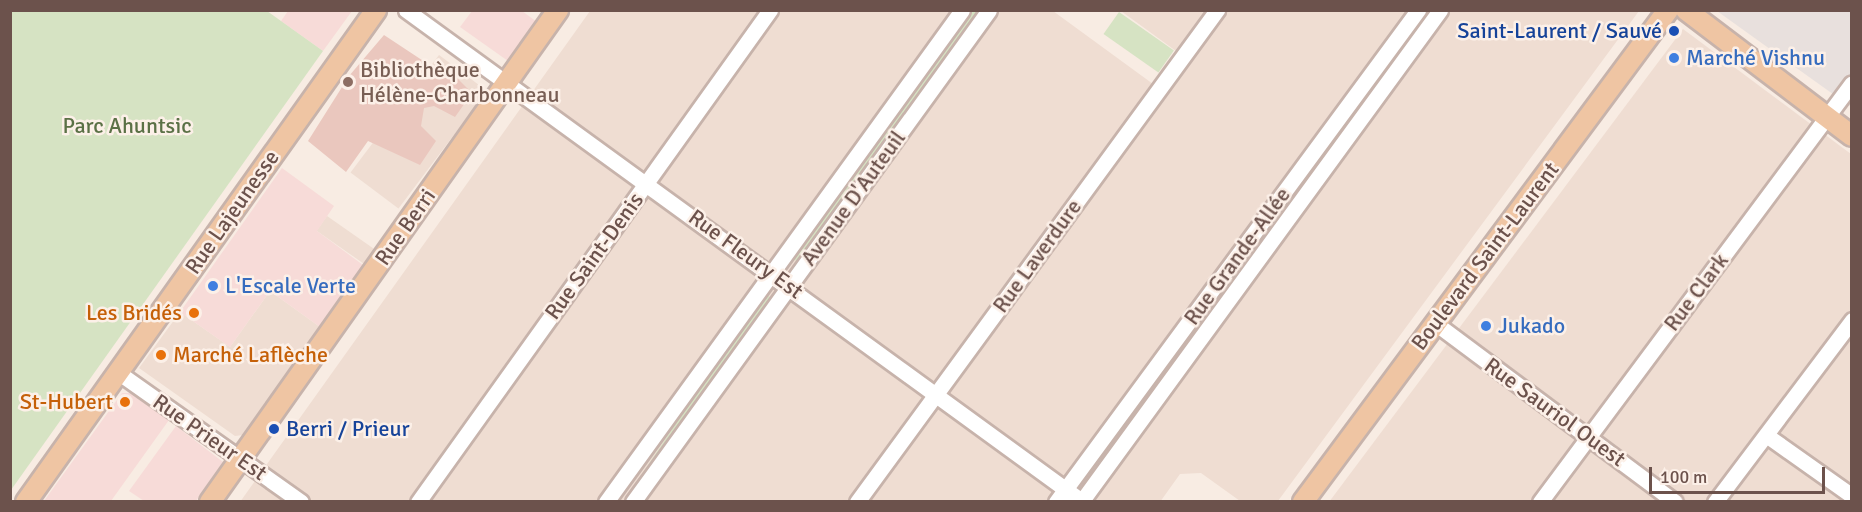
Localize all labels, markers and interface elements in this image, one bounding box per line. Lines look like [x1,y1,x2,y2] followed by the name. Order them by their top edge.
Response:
[1457,18,1662,44] place label: Saint-Laurent / Sauvé
[1667,24,1681,38] marker: Saint-Laurent / Sauvé
[1686,45,1825,71] place label: Marché Vishnu
[1667,51,1681,65] marker: Marché Vishnu
[360,56,560,107] place label: Bibliothèque Hélène-Charbonneau
[341,75,355,89] marker: Bibliothèque Hélène-Charbonneau
[62,113,192,139] park label: Parc Ahuntsic
[795,125,911,271] street label: Avenue D'Auteuil
[179,145,285,279] street label: Rue Lajeunesse
[1406,157,1564,355] street label: Boulevard Saint-Laurent
[1178,182,1296,330] street label: Rue Grande-Allée
[369,184,441,270] street label: Rue Berri
[539,187,649,325] street label: Rue Saint-Denis
[987,194,1087,318] street label: Rue Laverdure
[684,204,808,304] street label: Rue Fleury Est
[1658,248,1734,336] street label: Rue Clark
[225,273,356,299] place label: L'Escale Verte
[206,279,220,293] marker: L'Escale Verte
[86,300,182,326] place label: Les Bridés
[187,306,201,320] marker: Les Bridés
[1498,313,1565,339] place label: Jukado
[1479,319,1493,333] marker: Jukado
[173,342,328,368] place label: Marché Laflèche
[154,348,168,362] marker: Marché Laflèche
[1479,352,1631,472] street label: Rue Sauriol Ouest
[148,388,272,486] street label: Rue Prieur Est
[20,389,113,415] place label: St-Hubert
[118,395,132,409] marker: St-Hubert
[286,416,410,442] place label: Berri / Prieur
[267,422,281,436] marker: Berri / Prieur
[1652,455,1828,493] scale bar
[1660,466,1707,488] text: 100 m

